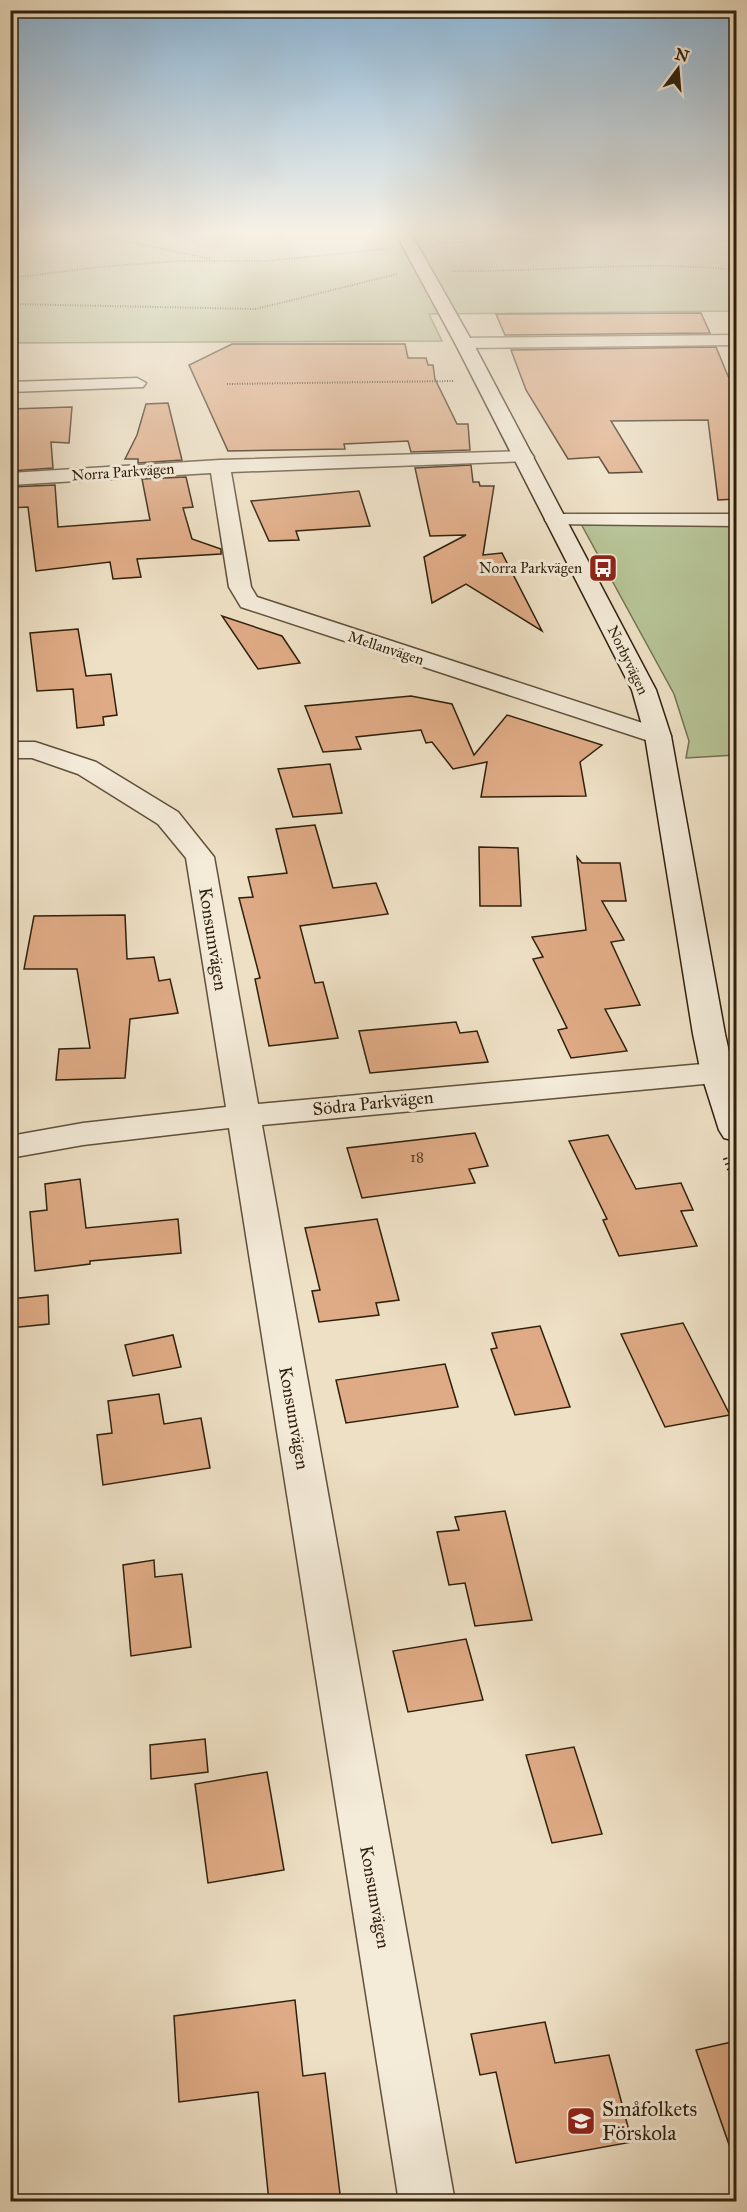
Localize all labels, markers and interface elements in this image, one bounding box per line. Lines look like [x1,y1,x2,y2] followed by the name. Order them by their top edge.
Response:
[648,39,708,99] north arrow
[673,44,692,66] text: N
[71,459,175,485] street label: Norra Parkvägen
[587,552,619,584] bus stop icon: Norra Parkvägen
[479,559,582,577] place label: Norra Parkvägen
[604,622,652,698] street label: Norbyvägen
[346,627,426,669] street label: Mellanvägen
[193,886,232,993] street label: Konsumvägen
[312,1086,435,1121] street label: Södra Parkvägen
[410,1148,424,1166] house number: 18
[273,1365,314,1472] street label: Konsumvägen
[354,1844,395,1951] street label: Konsumvägen
[602,2096,697,2146] place label: Småfolkets Förskola
[565,2105,597,2137] school or university icon: Småfolkets Förskola

